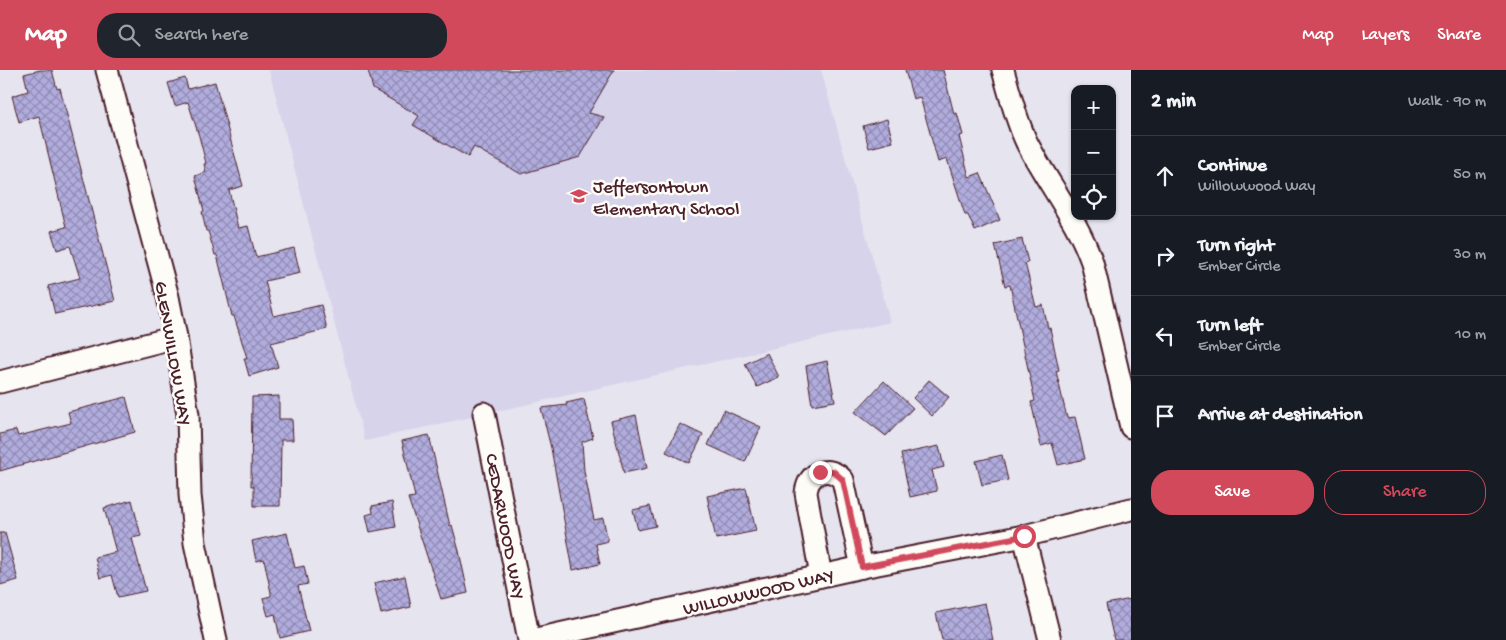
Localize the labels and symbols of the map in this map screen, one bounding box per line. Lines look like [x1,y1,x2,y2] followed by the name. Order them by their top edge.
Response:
[593,177,739,222] place label: Jeffersontown Elementary School
[569,186,589,206] school or university icon: Jeffersontown Elementary School
[148,280,196,428] street label: GLENWILLOW WAY
[478,452,529,602] street label: CEDARWOOD WAY
[809,461,832,484] route end
[1013,525,1036,548] route start
[681,565,837,622] street label: WILLOWWOOD WAY

